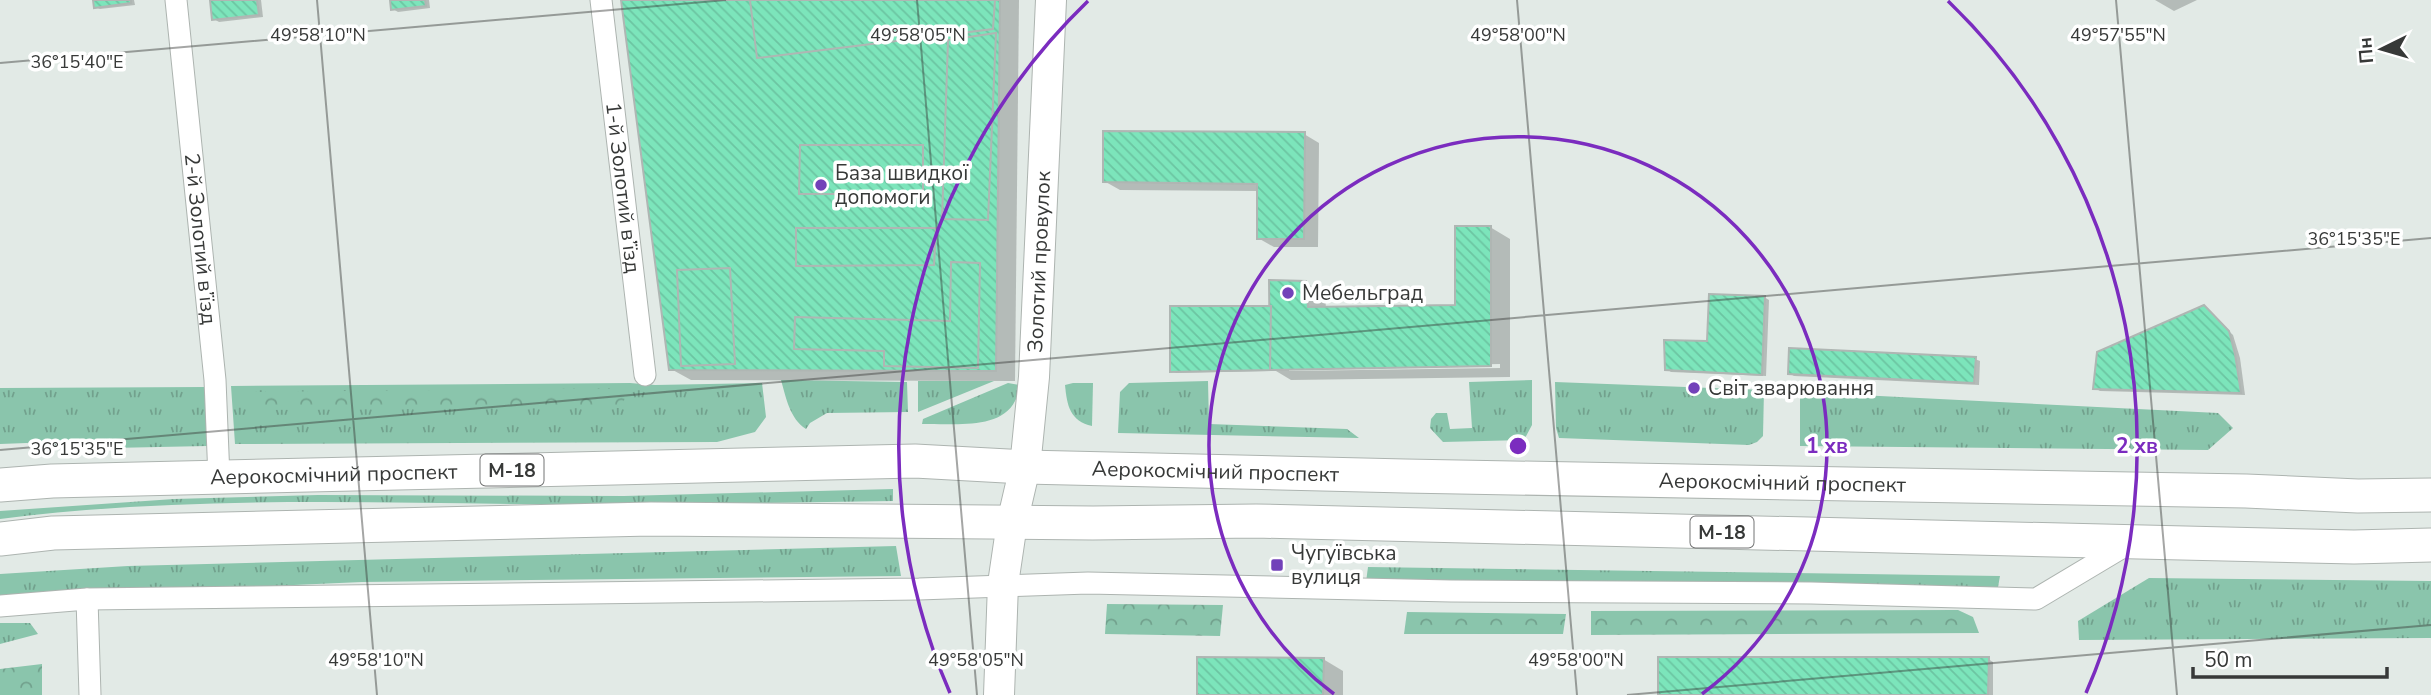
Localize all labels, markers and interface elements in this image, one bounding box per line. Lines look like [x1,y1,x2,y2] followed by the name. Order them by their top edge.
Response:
[2347,14,2417,84] north arrow
[270,23,366,47] text: 49°58'10"N
[870,23,966,47] text: 49°58'05"N
[1470,23,1566,47] text: 49°58'00"N
[2070,23,2166,47] text: 49°57'55"N
[2352,36,2380,65] text: Пн
[31,50,124,74] text: 36°15'40"E
[599,101,647,275] street label: 1-й Золотий в’їзд
[178,152,223,326] street label: 2-й Золотий в’їзд
[835,159,969,211] place label: База швидкої допомоги
[1021,169,1057,353] street label: Золотий провулок
[813,177,829,193] marker: База швидкої допомоги
[2308,227,2401,251] text: 36°15'35"E
[1302,279,1423,307] place label: Мебельград
[1280,285,1296,301] marker: Мебельград
[1708,374,1874,402] place label: Світ зварювання
[1686,380,1702,396] marker: Світ зварювання
[1806,432,1848,460] text: 1 хв
[2116,432,2158,460] text: 2 хв
[1506,434,1530,458] centre of rings
[31,437,124,461] text: 36°15'35"E
[480,454,544,485] road number: М-18
[1091,455,1340,488] street label: Аерокосмічний проспект
[210,458,458,491] street label: Аерокосмічний проспект
[1658,467,1907,499] street label: Аерокосмічний проспект
[1690,516,1754,548] road number: М-18
[1291,539,1396,591] place label: Чугуївська вулиця
[1269,557,1285,573] marker: Чугуївська вулиця
[2193,636,2387,680] scale bar
[2204,646,2253,674] text: 50 m
[328,648,424,672] text: 49°58'10"N
[928,648,1024,672] text: 49°58'05"N
[1528,648,1624,672] text: 49°58'00"N

